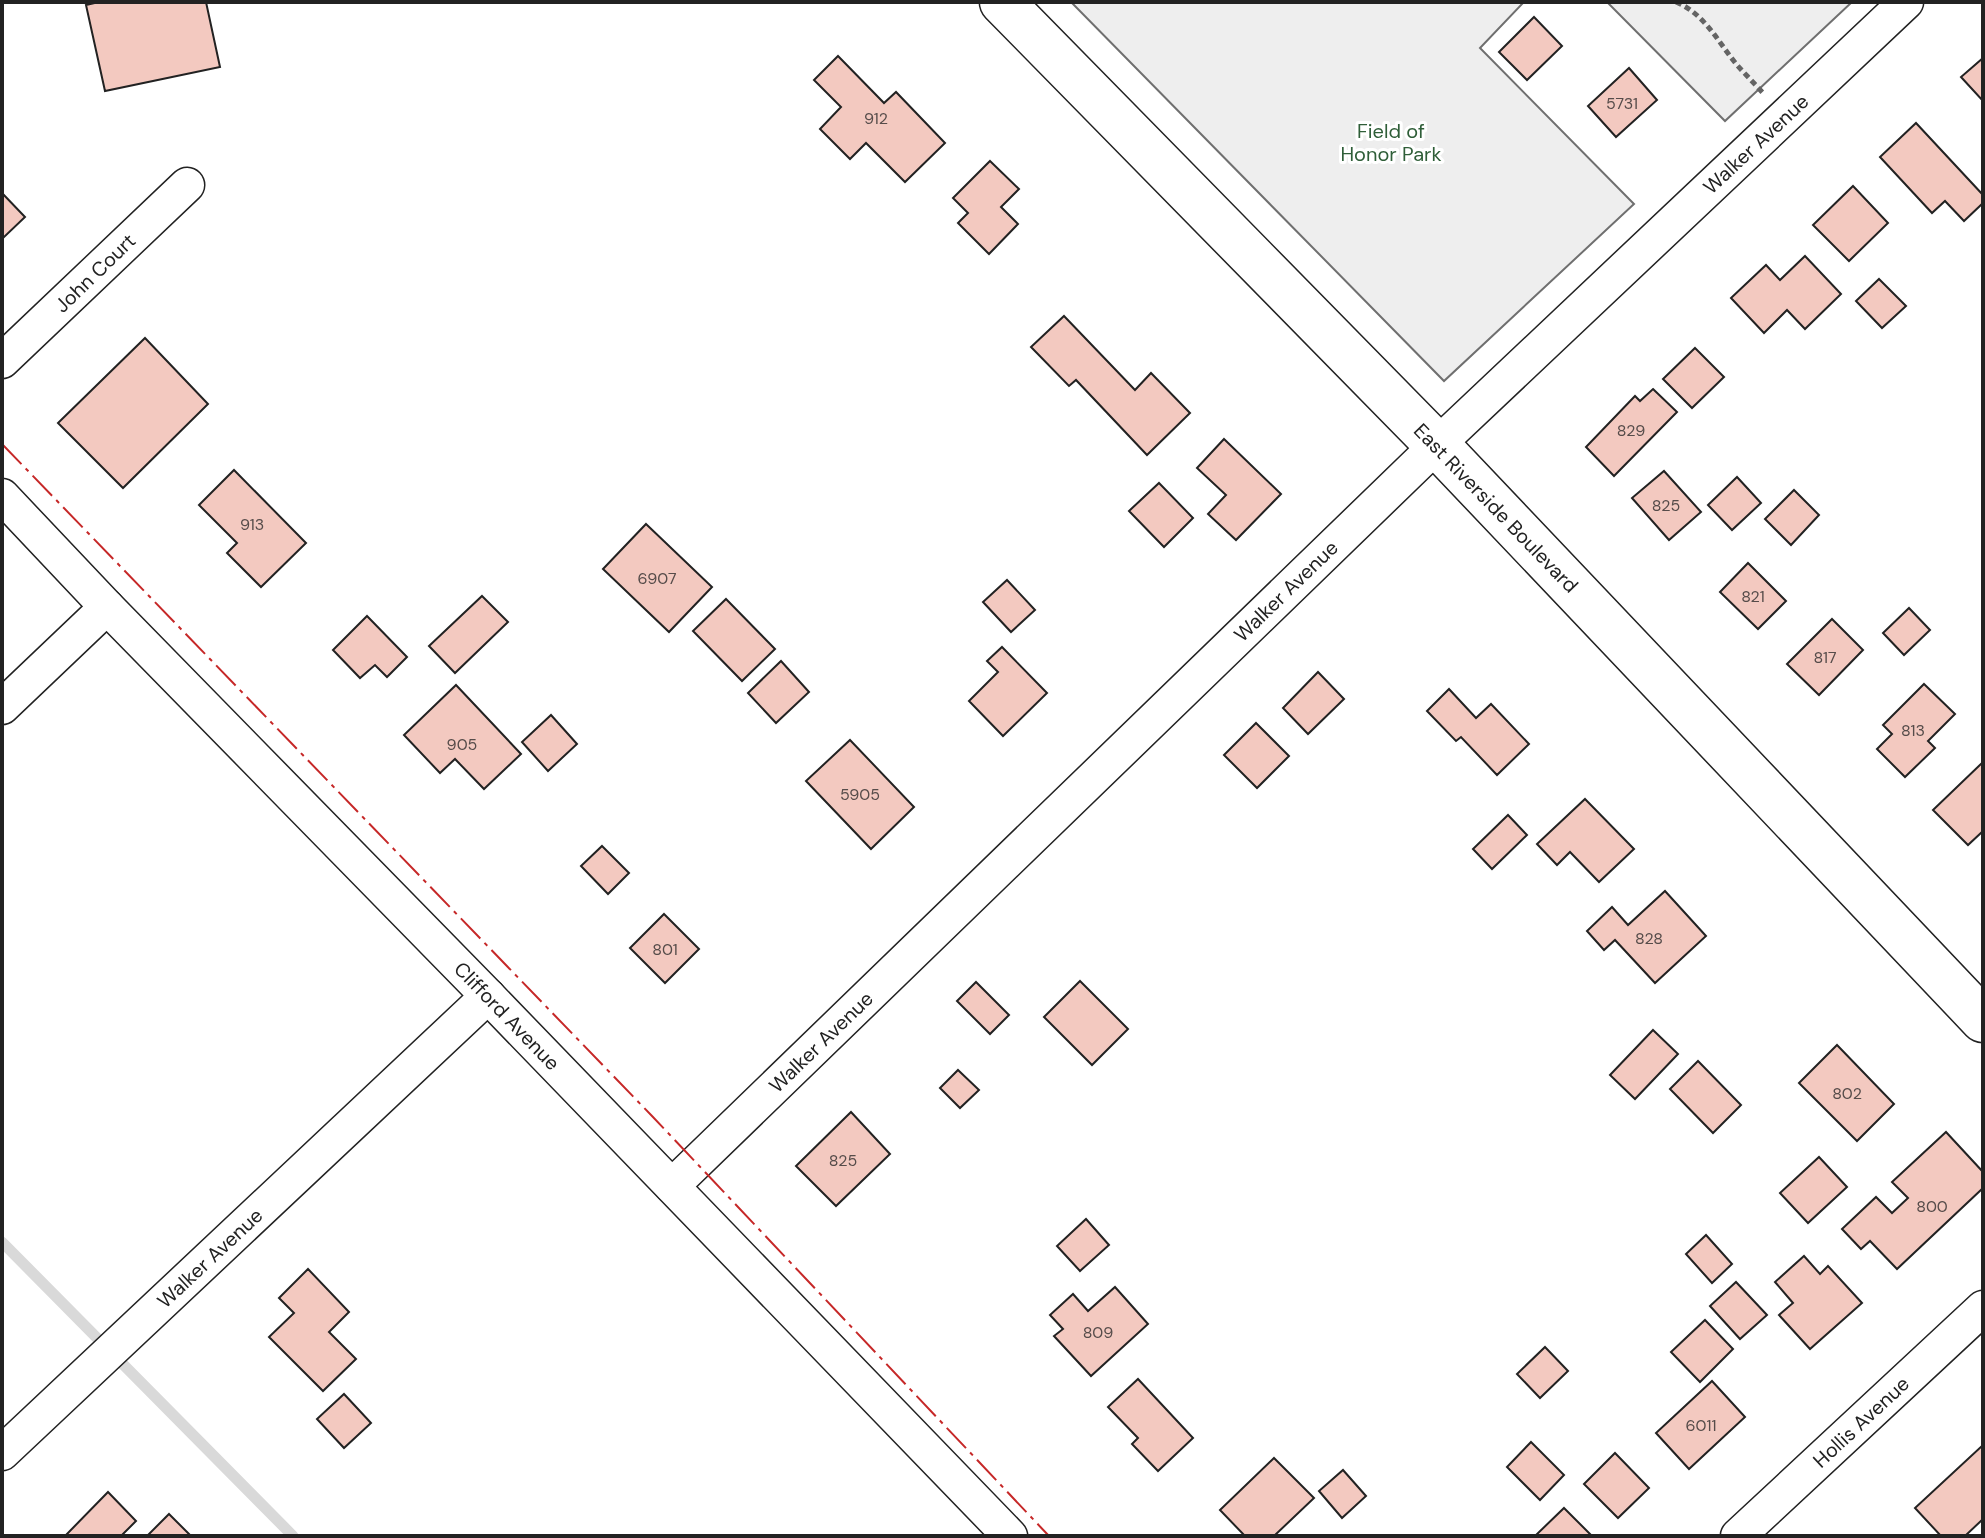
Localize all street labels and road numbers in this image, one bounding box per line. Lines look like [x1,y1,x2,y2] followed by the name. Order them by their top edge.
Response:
[1698,88,1814,200] street label: Walker Avenue
[49,228,141,318] street label: John Court
[1408,418,1584,598] street label: East Riverside Boulevard
[1228,535,1344,647] street label: Walker Avenue
[449,956,565,1076] street label: Clifford Avenue
[763,986,879,1098] street label: Walker Avenue
[152,1202,268,1314] street label: Walker Avenue
[1807,1371,1915,1473] street label: Hollis Avenue

